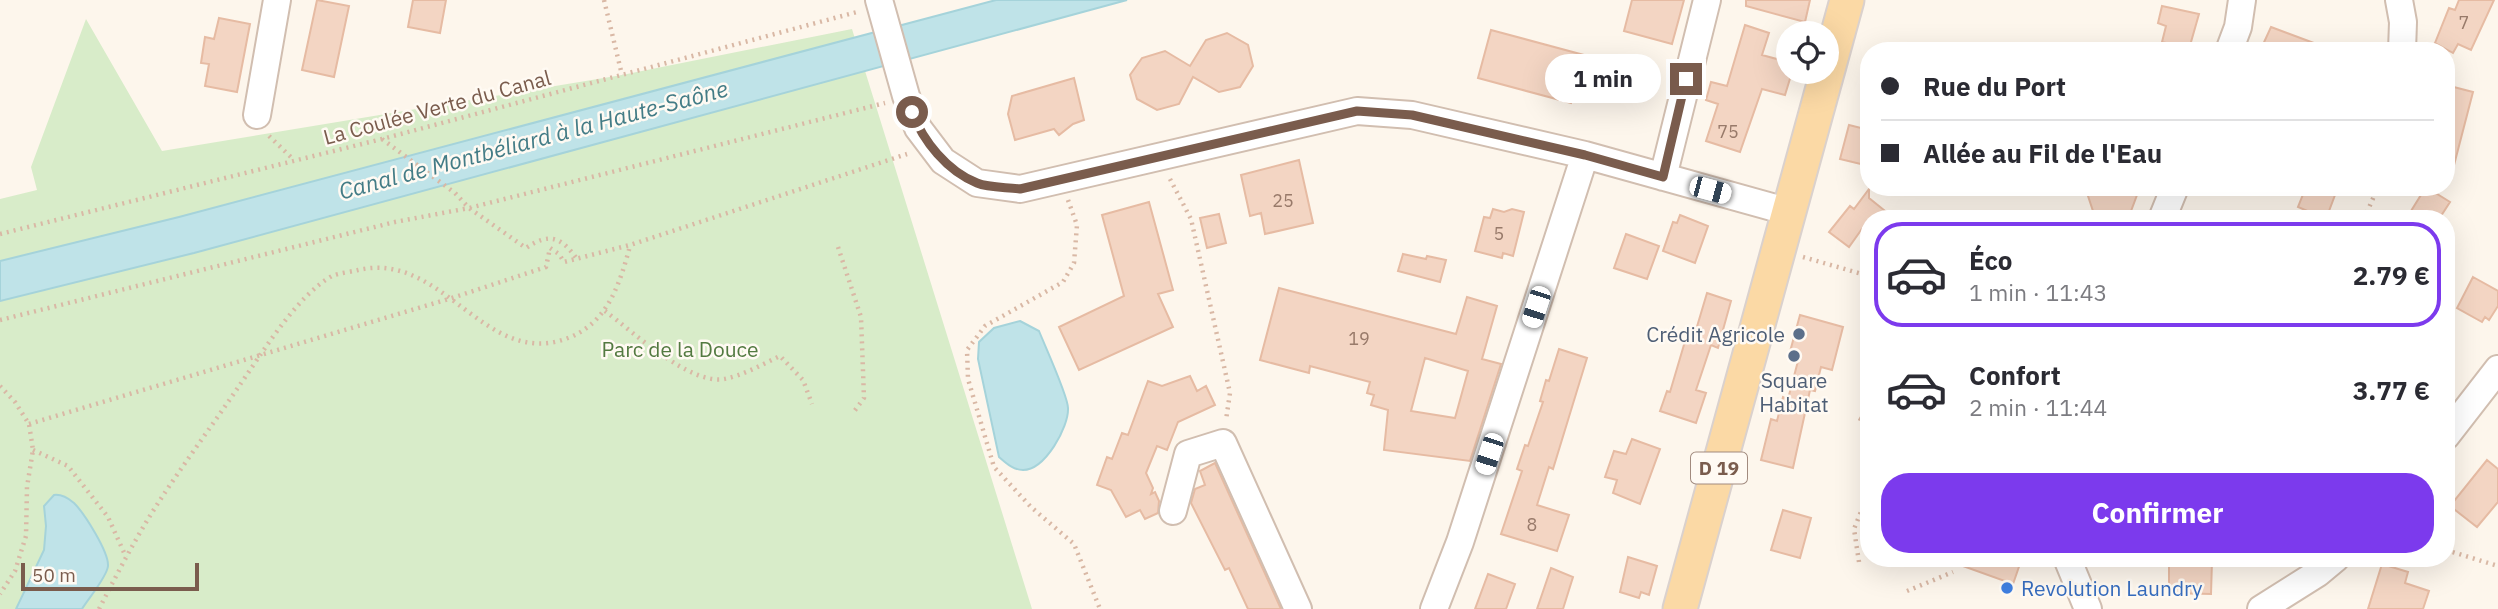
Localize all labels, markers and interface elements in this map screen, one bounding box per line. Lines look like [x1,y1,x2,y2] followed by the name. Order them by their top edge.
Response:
[2459,11,2469,34] house number: 7
[1776,21,1839,84] map controls
[1776,21,1839,84] button: locate
[1546,55,1662,104] callout: 1 min
[320,63,554,151] street label: La Coulée Verte du Canal
[1573,63,1633,93] text: 1 min
[1670,63,1702,95] route end
[1923,69,2066,103] text: Rue du Port
[335,72,731,205] water label: Canal de Montbéliard à la Haute-Saône
[896,96,928,128] route start
[1717,120,1739,143] house number: 75
[1923,136,2162,170] text: Allée au Fil de l'Eau
[1687,174,1734,206] car
[1272,189,1294,212] house number: 25
[1494,222,1504,245] house number: 5
[1885,243,1948,306] icon: car
[1969,243,2013,277] text: Éco
[2353,258,2430,292] text: 2.79 €
[1969,277,2107,307] text: 1 min · 11:43
[1520,284,1553,330] car
[1646,320,1785,348] place label: Crédit Agricole
[1791,326,1807,342] marker: Crédit Agricole
[1348,327,1370,350] house number: 19
[601,335,759,363] park label: Parc de la Douce
[1786,348,1802,364] marker: Square Habitat
[1885,358,1948,421] icon: car
[1969,358,2061,392] text: Confort
[1759,366,1829,418] place label: Square Habitat
[2353,373,2430,407] text: 3.77 €
[1969,392,2107,422] text: 2 min · 11:44
[1473,431,1506,477] car
[1691,453,1747,484] road number: D 19
[1881,473,2434,553] button: Confirmer
[1527,513,1537,536] house number: 8
[21,560,200,592] scale bar
[32,563,76,587] text: 50 m
[2021,574,2203,602] place label: Revolution Laundry
[1999,580,2015,596] marker: Revolution Laundry

